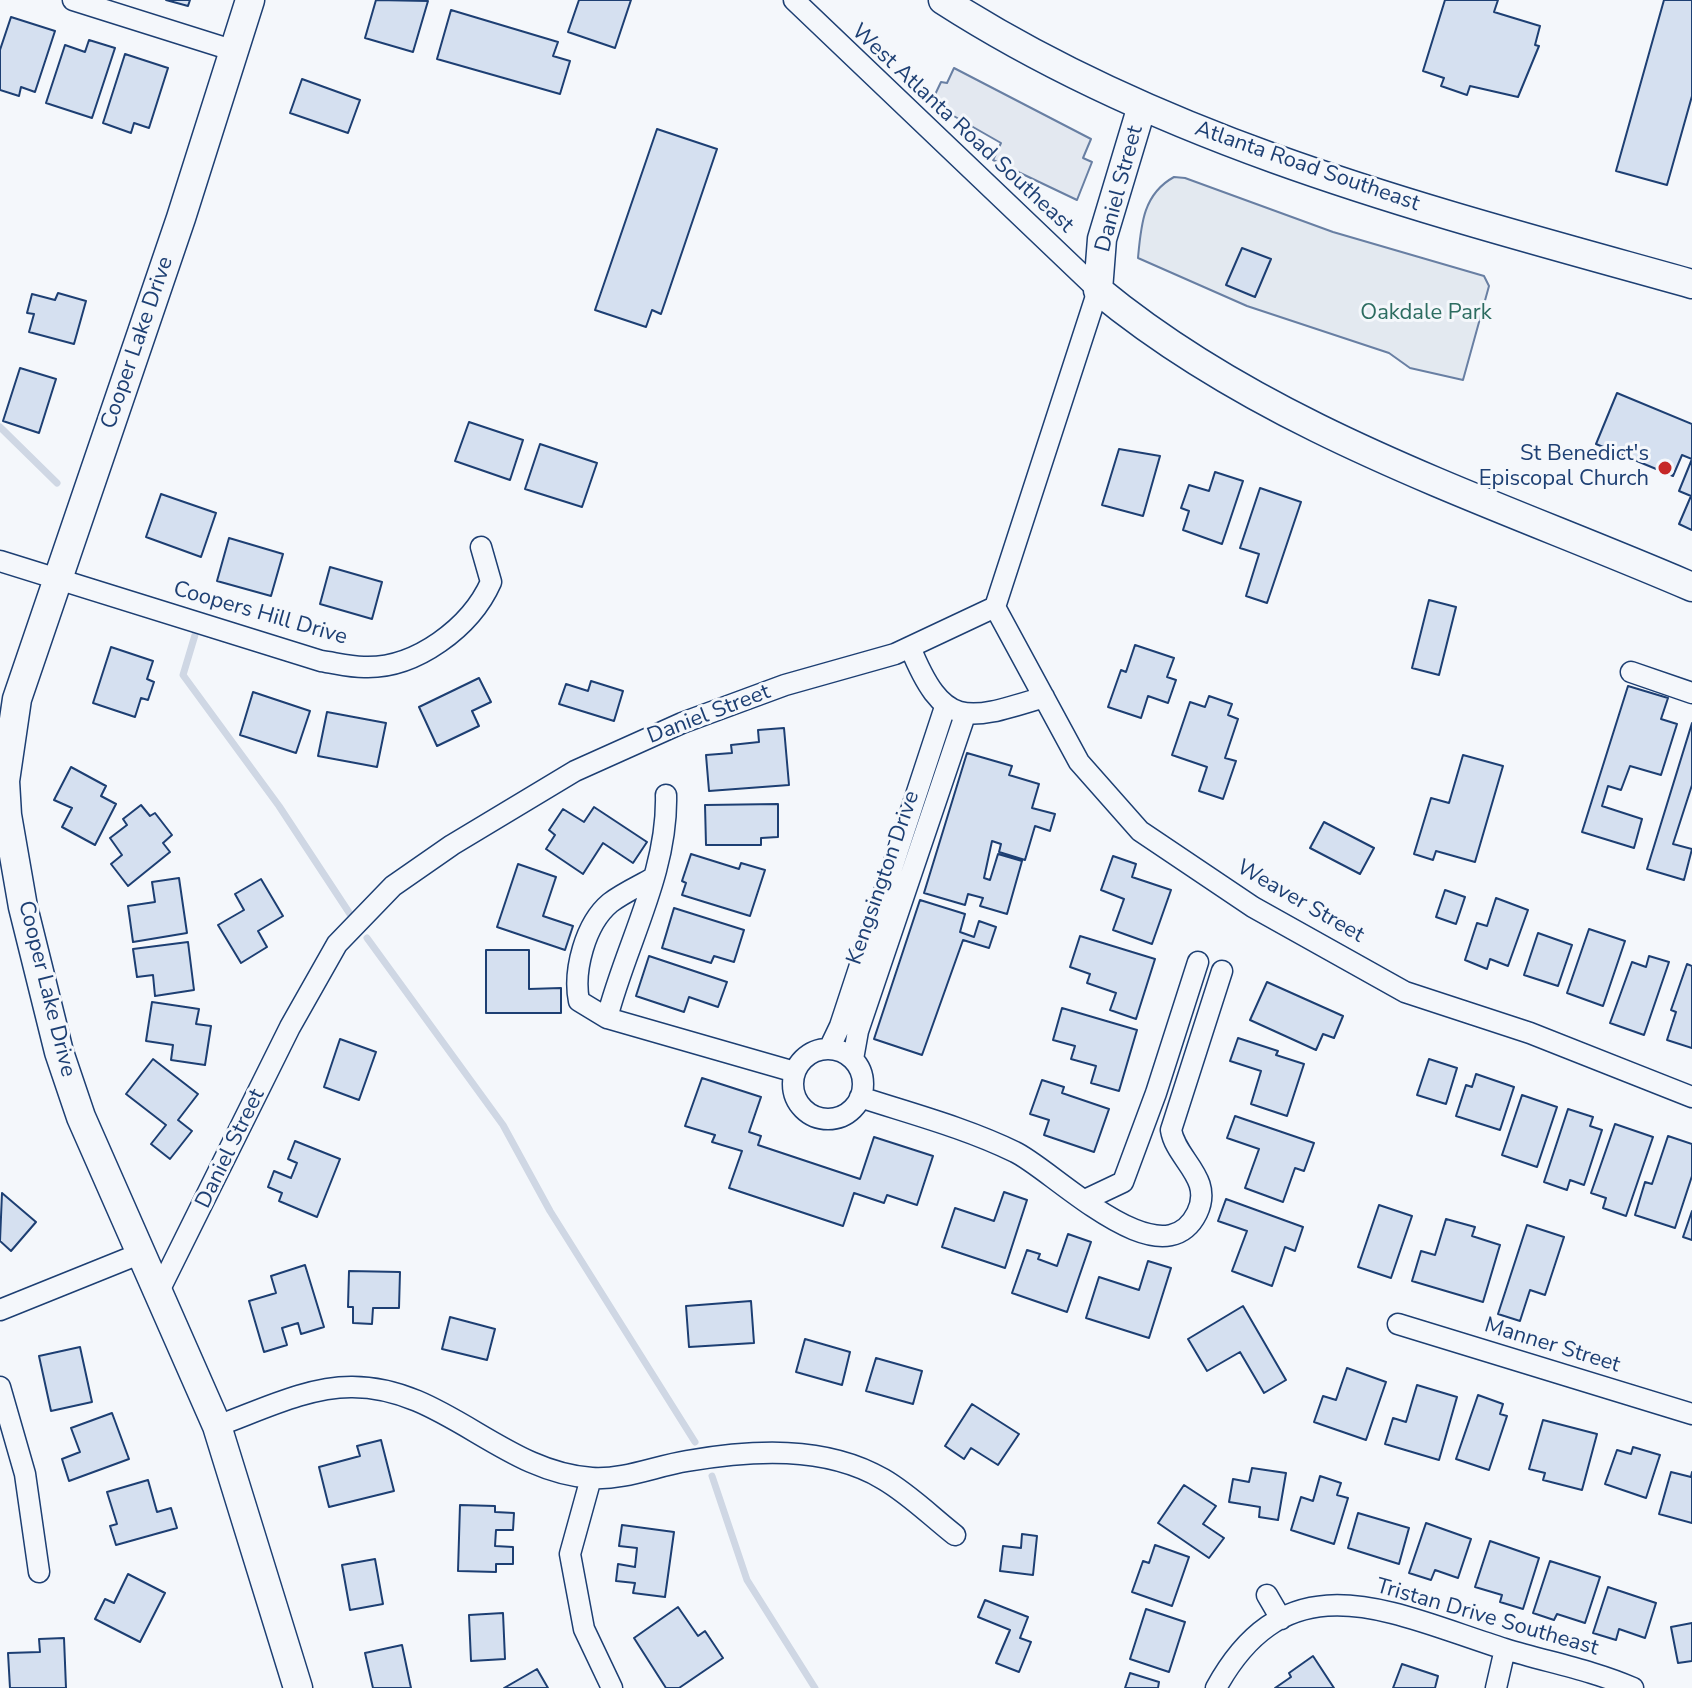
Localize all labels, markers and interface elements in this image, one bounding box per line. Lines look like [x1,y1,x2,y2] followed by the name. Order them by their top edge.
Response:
[845,19,1079,239] street label: West Atlanta Road Southeast
[1191,116,1423,218] street label: Atlanta Road Southeast
[1090,123,1150,255] street label: Daniel Street
[96,253,180,433] street label: Cooper Lake Drive
[1360,301,1492,327] park label: Oakdale Park
[1479,442,1649,494] place label: St Benedict's Episcopal Church
[1656,459,1674,477] marker: St Benedict's Episcopal Church
[170,577,350,651] street label: Coopers Hill Drive
[644,679,774,751] street label: Daniel Street
[842,788,926,968] street label: Kengsington Drive
[1232,855,1368,949] street label: Weaver Street
[11,898,81,1080] street label: Cooper Lake Drive
[191,1085,271,1213] street label: Daniel Street
[1481,1313,1623,1379] street label: Manner Street
[1373,1574,1601,1662] street label: Tristan Drive Southeast

